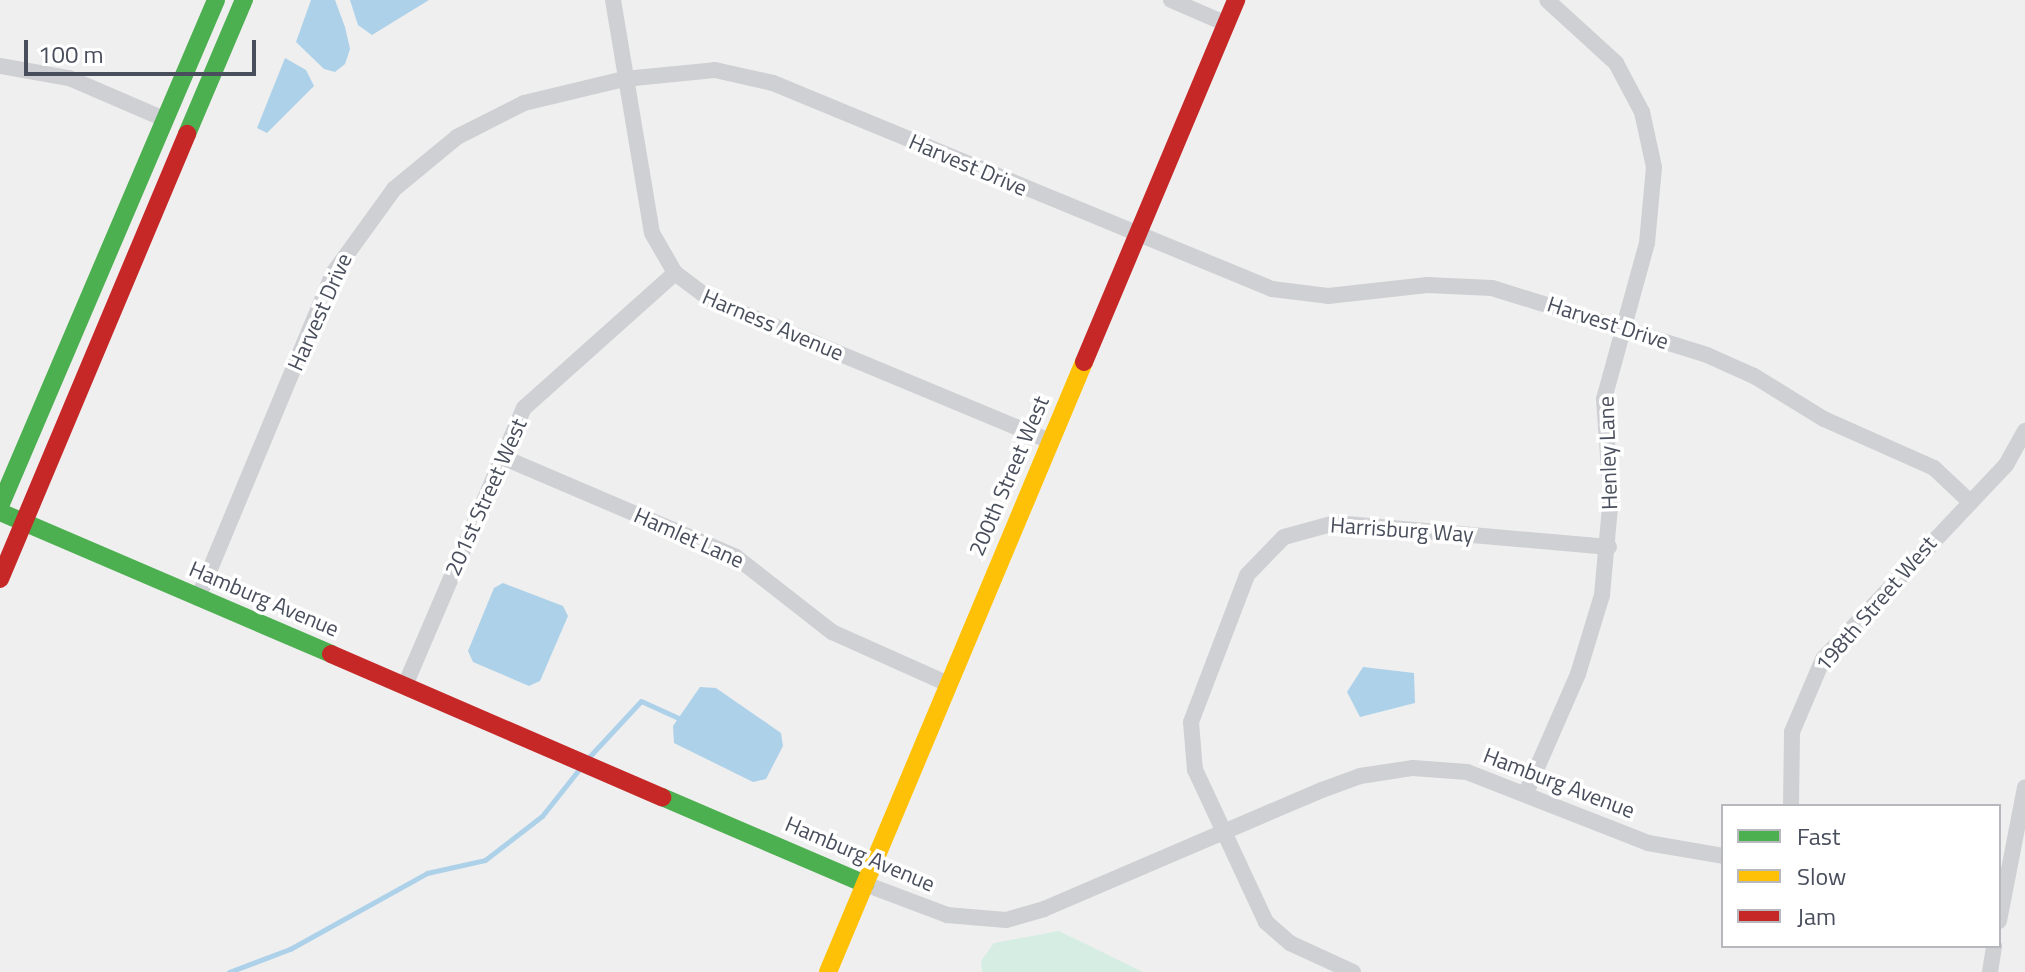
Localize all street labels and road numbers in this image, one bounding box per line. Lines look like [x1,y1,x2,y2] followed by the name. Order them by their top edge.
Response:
[905,128,1031,202] street label: Harvest Drive
[282,249,358,375] street label: Harvest Drive
[699,283,847,367] street label: Harness Avenue
[1544,291,1672,355] street label: Harvest Drive
[963,392,1055,560] street label: 200th Street West
[1593,396,1623,510] street label: Henley Lane
[439,414,533,580] street label: 201st Street West
[630,502,748,574] street label: Hamlet Lane
[1329,512,1475,548] street label: Harrisburg Way
[1810,531,1942,677] street label: 198th Street West
[185,556,343,642] street label: Hamburg Avenue
[1480,742,1638,824] street label: Hamburg Avenue
[781,811,939,897] street label: Hamburg Avenue

